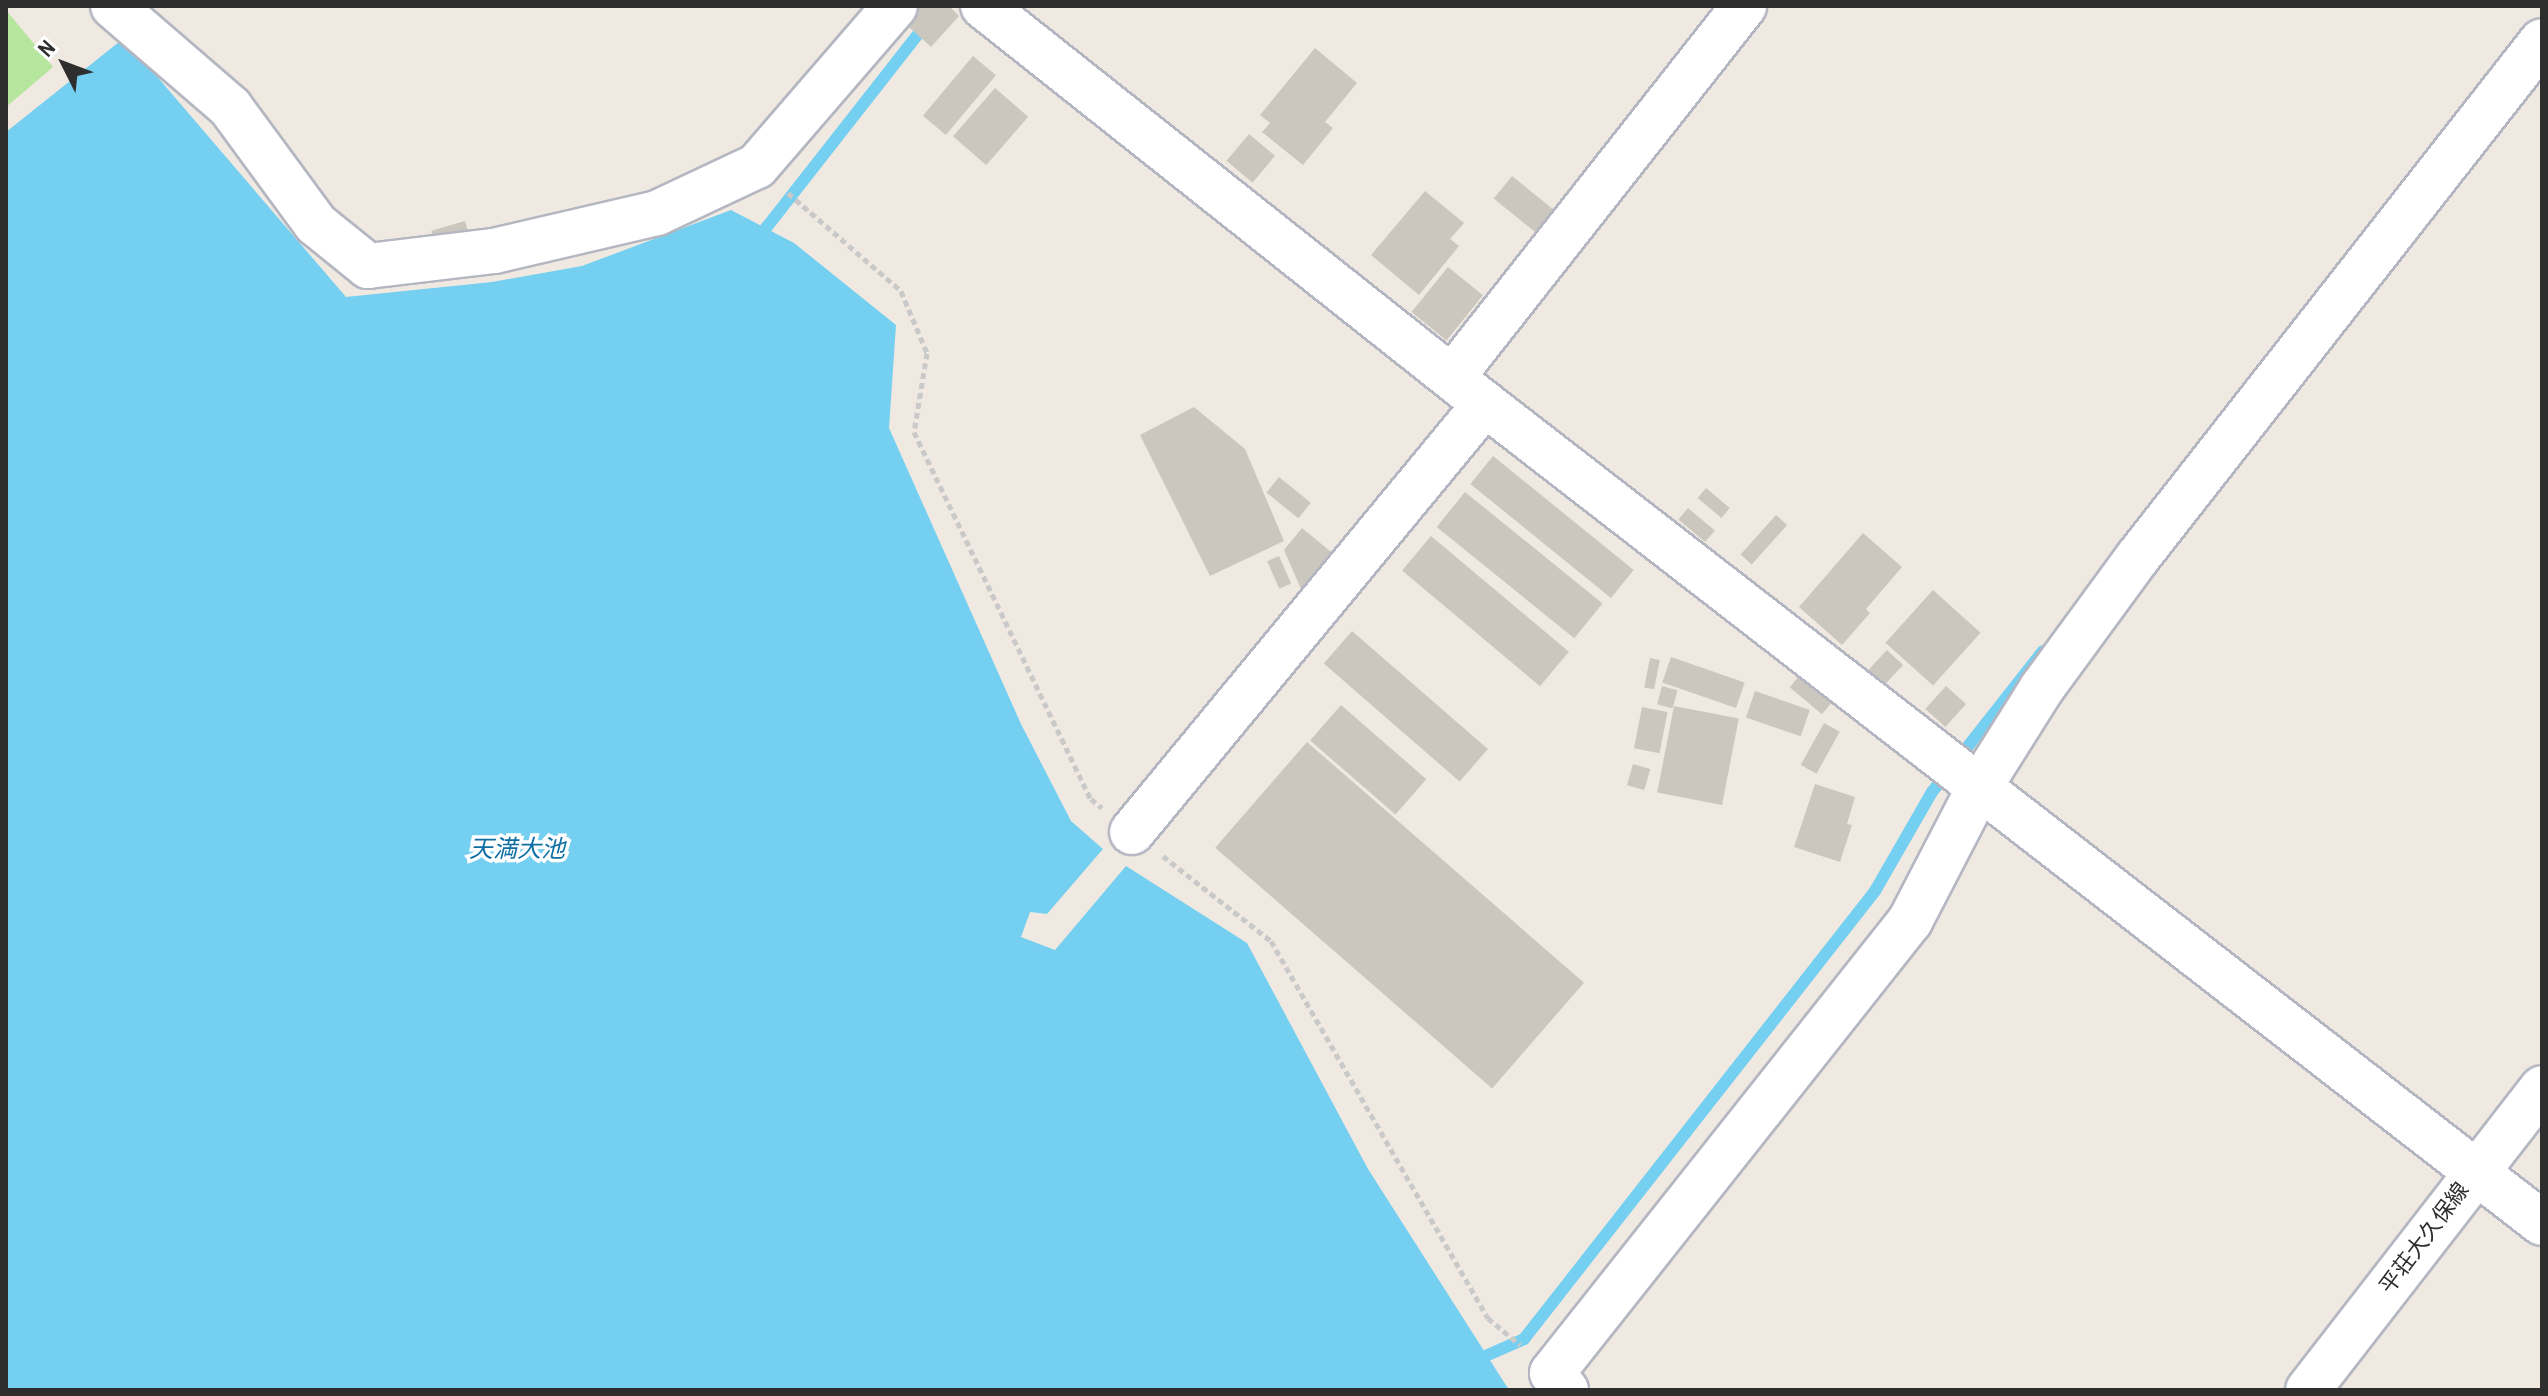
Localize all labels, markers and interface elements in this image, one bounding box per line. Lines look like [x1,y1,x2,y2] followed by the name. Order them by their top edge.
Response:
[24,24,104,104] north arrow
[31,33,62,63] text: N
[469,835,565,863] water label: 天満大池
[2374,1177,2474,1299] street label: 平荘大久保線

